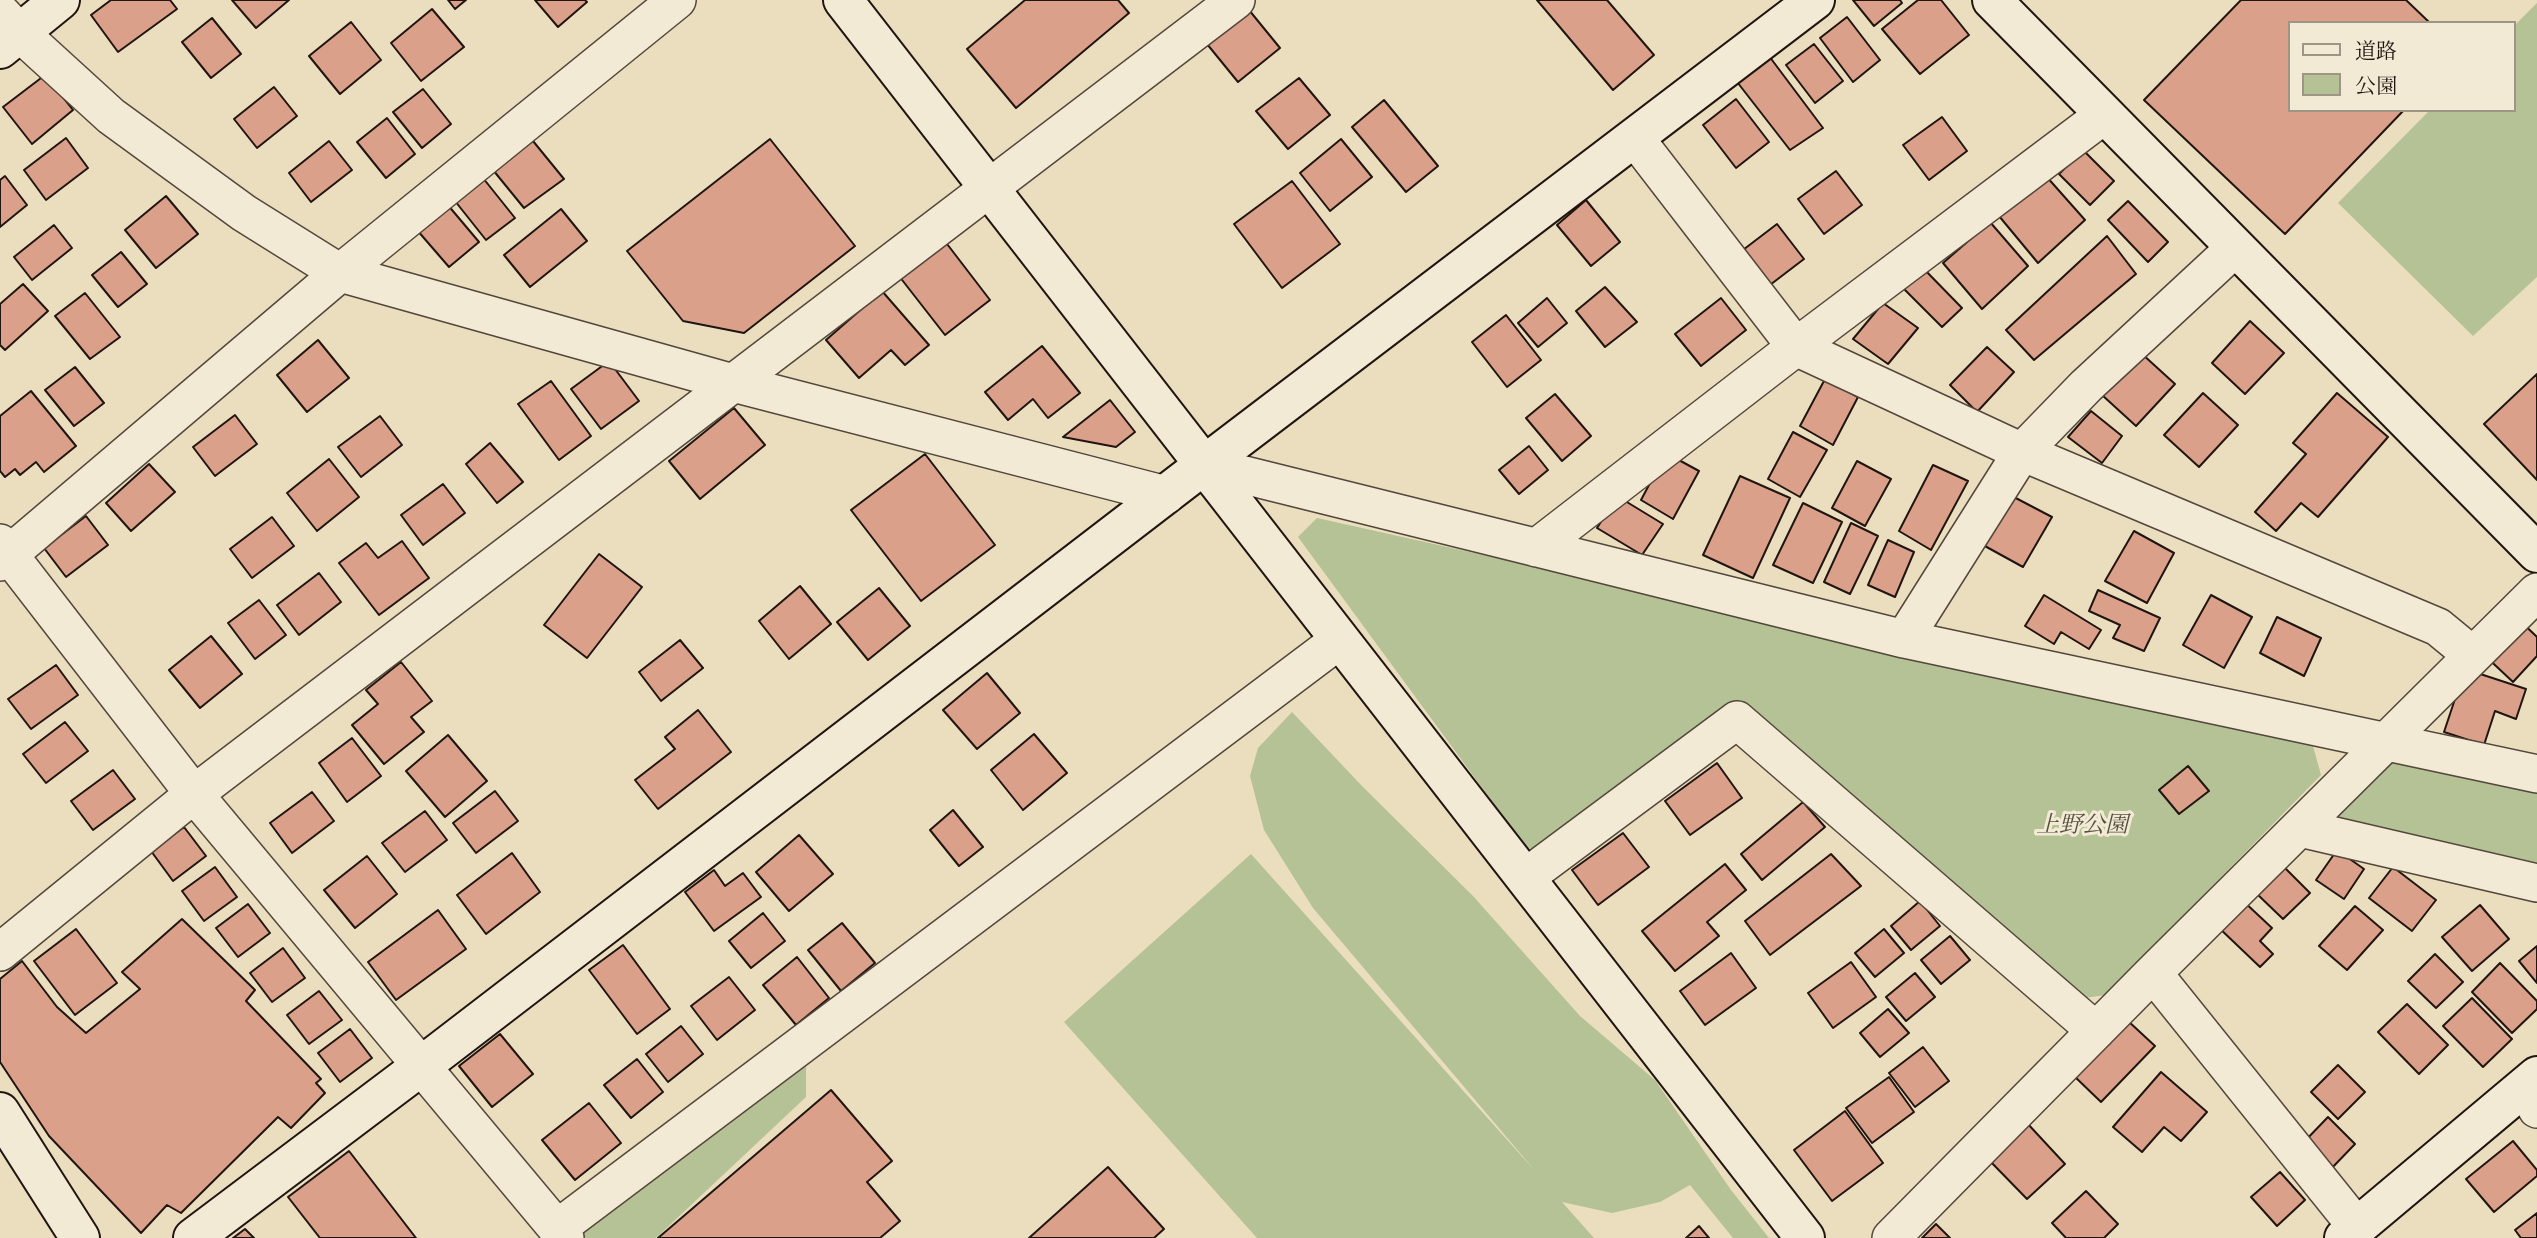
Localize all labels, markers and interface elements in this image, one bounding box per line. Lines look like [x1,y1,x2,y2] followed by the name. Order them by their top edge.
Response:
[2288,21,2516,112] legend
[2355,35,2397,66] text: 道路
[2355,70,2397,101] text: 公園
[2036,812,2128,840] park label: 上野公園

